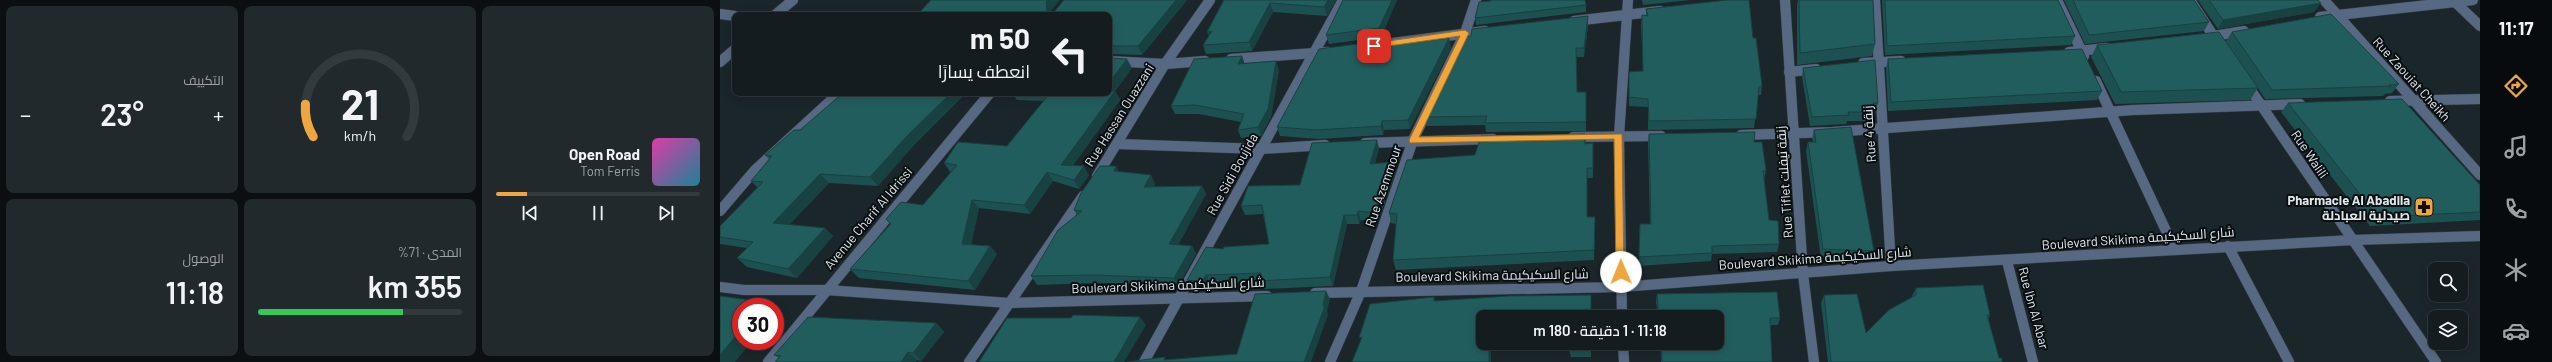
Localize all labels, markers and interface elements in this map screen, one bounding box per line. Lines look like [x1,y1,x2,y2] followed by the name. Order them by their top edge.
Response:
[2499,17,2533,39] text: 11:17
[970,21,1030,55] text: 50 m
[1044,28,1096,80] icon: left
[1357,29,1391,63] pin
[2370,33,2454,125] street label: Rue Zaouiat Cheikh
[1363,35,1385,57] icon: arrive
[938,60,1030,82] text: انعطف يسارًا
[1081,61,1157,169] street label: Rue Hassan Ouazzani
[183,72,224,88] text: التكييف
[2502,72,2530,100] icon: directions
[341,78,379,128] text: 21
[100,96,144,132] text: 23°
[20,101,31,127] text: −
[213,101,224,127] text: +
[1859,105,1879,163] street label: Rue 4 زنقة
[1772,125,1796,239] street label: Rue Tiflet زنقة تيفلت
[344,127,376,144] text: km/h
[2288,127,2332,181] street label: Rue Walili
[1203,130,1261,218] street label: Rue Sidi Boujida
[2502,133,2530,161] icon: music
[1362,143,1405,229] street label: Rue Azemmour
[569,145,640,163] text: Open Road
[580,163,640,179] text: Tom Ferris
[821,164,915,272] street label: Avenue Charif Al Idrissi
[2287,192,2410,223] place label: Pharmacie Al Abadila صيدلية العبادلة
[2502,195,2530,223] icon: phone
[2413,196,2435,218] pharmacy icon: Pharmacie Al Abadila صيدلية العبادلة
[519,202,541,224] icon: previous
[587,202,609,224] icon: pause
[655,202,677,224] icon: next
[2041,223,2235,254] street label: Boulevard Skikima شارع السكيكيمة
[1718,243,1912,274] street label: Boulevard Skikima شارع السكيكيمة
[398,244,462,260] text: المدى · 71%
[183,250,224,266] text: الوصول
[1600,251,1642,293] position arrow
[2502,256,2530,284] icon: climate
[2428,262,2468,350] map controls
[2428,262,2468,302] button: search
[1395,265,1589,286] street label: Boulevard Skikima شارع السكيكيمة
[2015,265,2053,351] street label: Rue Ibn Al Abar
[368,268,462,304] text: 355 km
[165,274,224,310] text: 11:18
[1071,274,1265,297] street label: Boulevard Skikima شارع السكيكيمة
[732,298,784,350] speed limit sign: 30
[2428,310,2468,350] button: layers
[2502,317,2530,345] icon: car
[1533,321,1667,339] text: 11:18 · 1 دقيقة · 180 m

